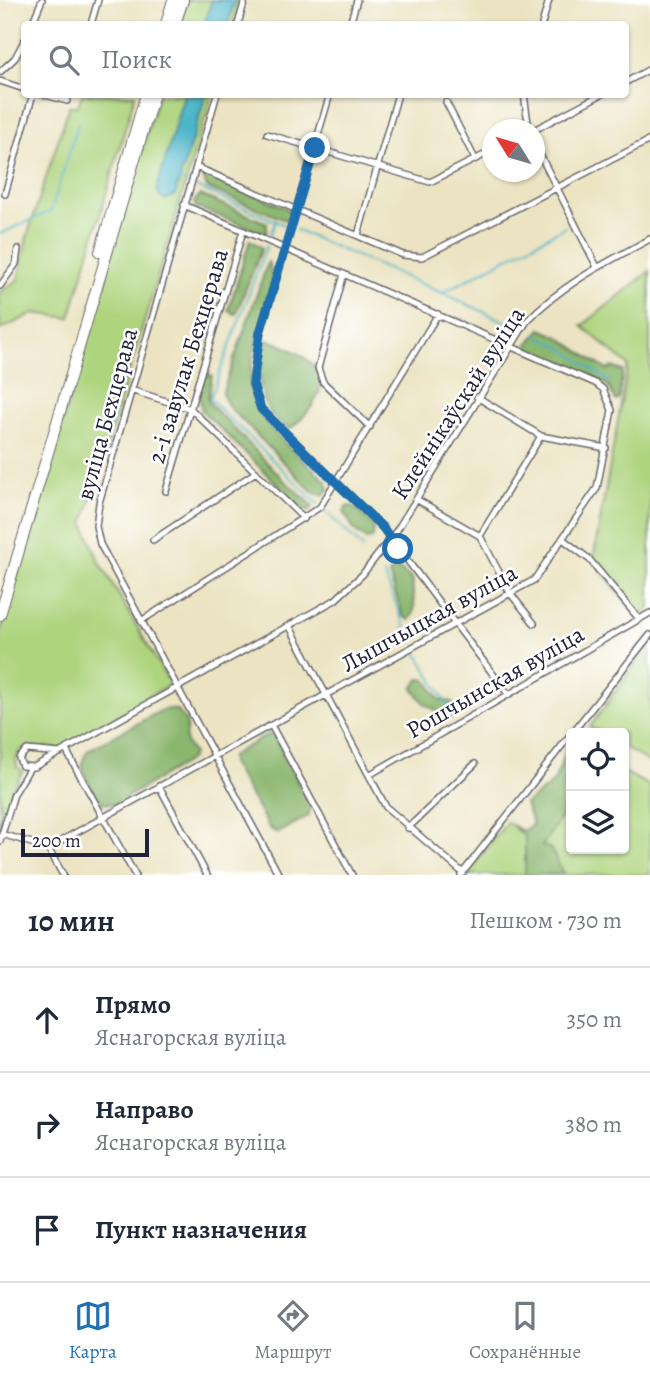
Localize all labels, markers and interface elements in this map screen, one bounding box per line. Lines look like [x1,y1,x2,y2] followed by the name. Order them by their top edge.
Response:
[21,21,629,98] search box
[45,41,83,79] icon: search
[101,42,172,77] text: Поиск
[482,119,545,182] north arrow
[299,132,330,163] route end
[140,245,236,467] street label: 2-і завулак Бехцерава
[384,300,532,506] street label: Клейнікаўскай вуліца
[69,324,145,504] street label: вуліца Бехцерава
[382,533,413,564] route start
[335,556,523,680] street label: Лышчыцкая вуліца
[400,618,590,746] street label: Рошчынская вуліца
[566,728,629,854] map controls
[566,728,629,791] button: locate
[566,791,629,854] button: layers
[21,826,149,858] scale bar
[32,828,81,854] text: 200 m
[28,901,115,941] text: 10 мин
[469,905,622,936] text: Пешком · 730 m
[95,987,171,1022] text: Прямо
[28,1001,66,1039] icon: ahead
[567,1004,622,1035] text: 350 m
[95,1022,286,1053] text: Яснагорская вуліца
[95,1092,194,1127] text: Направо
[28,1106,66,1144] icon: right
[565,1109,622,1140] text: 380 m
[95,1127,286,1158] text: Яснагорская вуліца
[28,1211,66,1249] icon: arrive
[95,1212,307,1247] text: Пункт назначения
[69,1297,117,1365] tab: Карта
[254,1297,331,1365] tab: Маршрут
[469,1297,581,1365] tab: Сохранённые

